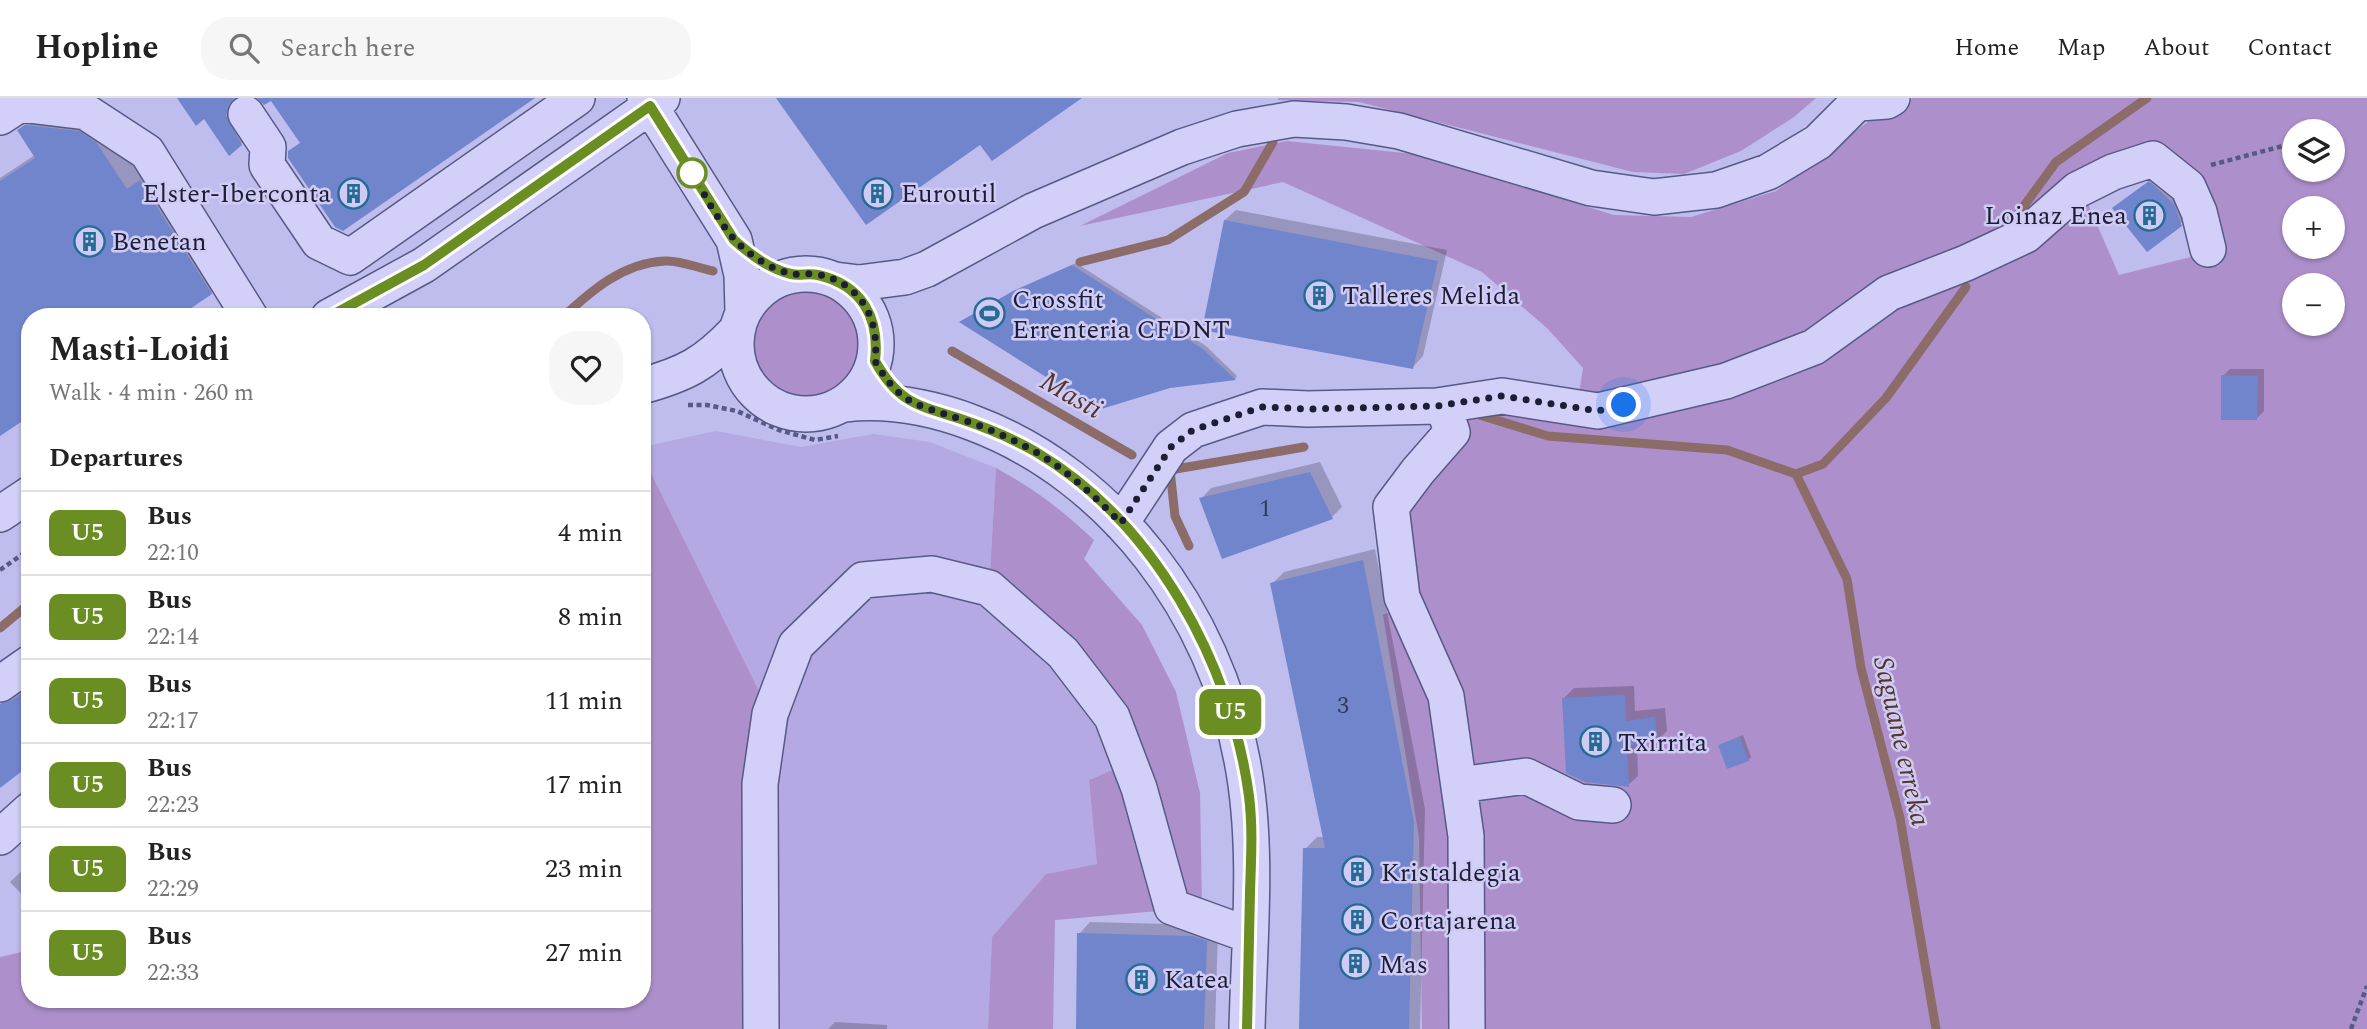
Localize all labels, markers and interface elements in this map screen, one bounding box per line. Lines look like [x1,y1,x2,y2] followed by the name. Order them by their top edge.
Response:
[201,17,691,80] search box
[35,23,159,73] text: Hopline
[281,28,415,68] text: Search here
[225,29,263,67] icon: search
[1954,30,2019,66] text: Home
[2057,30,2105,66] text: Map
[2143,30,2209,66] text: About
[2247,30,2332,66] text: Contact
[2282,119,2345,336] map controls
[2282,119,2345,182] button: layers
[677,158,707,188] unlabelled marker
[143,174,331,214] place label: Elster-Iberconta
[901,174,996,214] place label: Euroutil
[337,176,371,210] building icon: Elster-Iberconta
[861,176,895,210] building icon: Euroutil
[1984,196,2127,236] place label: Loinaz Enea
[2282,196,2345,259] button: +
[2133,198,2167,232] building icon: Loinaz Enea
[112,222,207,262] place label: Benetan
[72,224,106,258] building icon: Benetan
[2282,273,2345,336] button: −
[1342,276,1520,316] place label: Talleres Melida
[1302,278,1336,312] building icon: Talleres Melida
[1012,280,1230,350] place label: Crossfit Errenteria CFDNT
[972,297,1006,331] sports icon: Crossfit Errenteria CFDNT
[49,325,230,375] text: Masti-Loidi
[549,331,623,405] button: heart
[1032,360,1111,431] water label: Masti
[49,376,254,411] text: Walk · 4 min · 260 m
[1606,387,1641,422] your location
[49,438,183,478] text: Departures
[1259,492,1271,527] house number: 1
[147,496,192,536] text: Bus
[558,513,623,553] text: 4 min
[71,515,104,551] text: U5
[147,536,199,571] text: 22:10
[147,580,192,620] text: Bus
[558,597,623,637] text: 8 min
[71,599,104,635] text: U5
[147,620,199,655] text: 22:14
[1861,652,1942,830] water label: Saguane erreka
[147,664,192,704] text: Bus
[545,681,623,721] text: 11 min
[71,683,104,719] text: U5
[1198,689,1262,735] line badge: U5
[1337,689,1349,724] house number: 3
[1213,694,1247,730] text: U5
[147,704,199,739] text: 22:17
[1618,723,1708,763] place label: Txirrita
[1578,725,1612,759] building icon: Txirrita
[147,748,192,788] text: Bus
[545,765,623,805] text: 17 min
[71,767,104,803] text: U5
[147,788,199,823] text: 22:23
[147,832,192,872] text: Bus
[545,849,623,889] text: 23 min
[71,851,104,887] text: U5
[1381,853,1521,893] place label: Kristaldegia
[1341,855,1375,889] building icon: Kristaldegia
[147,872,199,907] text: 22:29
[1380,901,1517,941] place label: Cortajarena
[1340,903,1374,937] building icon: Cortajarena
[147,916,192,956] text: Bus
[545,933,623,973] text: 27 min
[71,935,104,971] text: U5
[1379,945,1428,985] place label: Mas
[1339,947,1373,981] building icon: Mas
[147,956,199,991] text: 22:33
[1164,960,1230,1000] place label: Katea
[1124,962,1158,996] building icon: Katea

